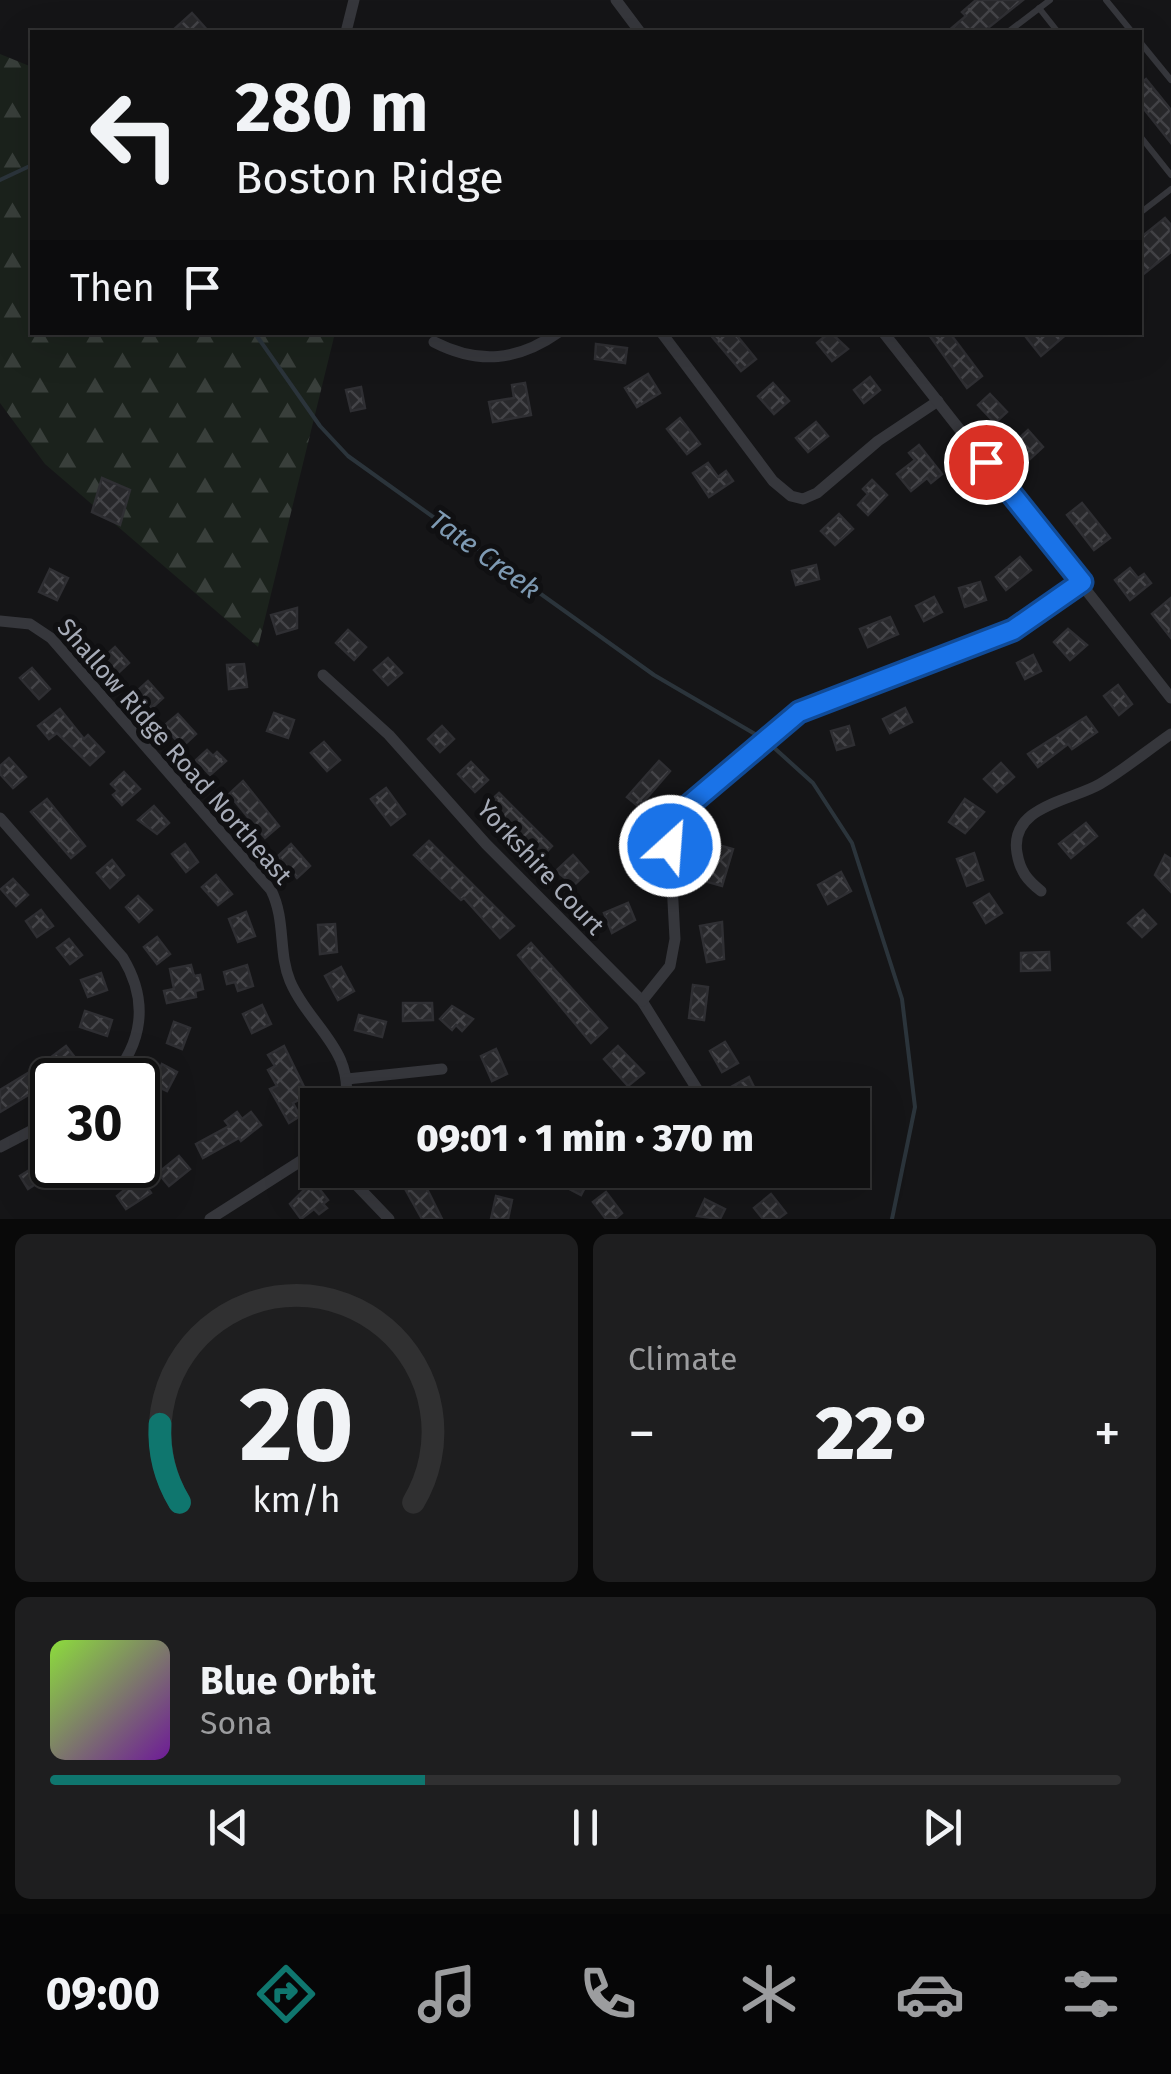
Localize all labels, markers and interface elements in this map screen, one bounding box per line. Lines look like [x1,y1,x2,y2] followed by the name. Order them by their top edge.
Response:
[235,66,429,150] text: 280 m
[70,70,200,200] icon: left
[235,151,504,205] text: Boston Ridge
[175,260,230,315] icon: arrive
[70,265,155,311] text: Then
[944,420,1029,505] pin
[959,435,1014,490] icon: arrive
[423,503,547,606] water label: Tate Creek
[51,613,298,891] street label: Shallow Ridge Road Northeast
[470,794,611,942] street label: Yorkshire Court
[618,794,722,898] position arrow
[30,1058,160,1188] speed limit sign: 30
[416,1115,754,1161] text: 09:01 · 1 min · 370 m
[628,1340,737,1378] text: Climate
[239,1363,354,1488] text: 20
[816,1389,933,1479] text: 22°
[628,1401,656,1467] text: −
[1094,1401,1121,1467] text: +
[252,1479,341,1521] text: km/h
[200,1658,376,1704] text: Blue Orbit
[200,1704,272,1742] text: Sona
[201,1800,256,1855] icon: previous
[558,1800,613,1855] icon: pause
[915,1800,970,1855] icon: next
[251,1959,321,2029] icon: directions
[412,1959,482,2029] icon: music
[573,1959,643,2029] icon: phone
[734,1959,804,2029] icon: climate
[895,1959,965,2029] icon: car
[1056,1959,1126,2029] icon: filters
[45,1967,160,2021] text: 09:00

